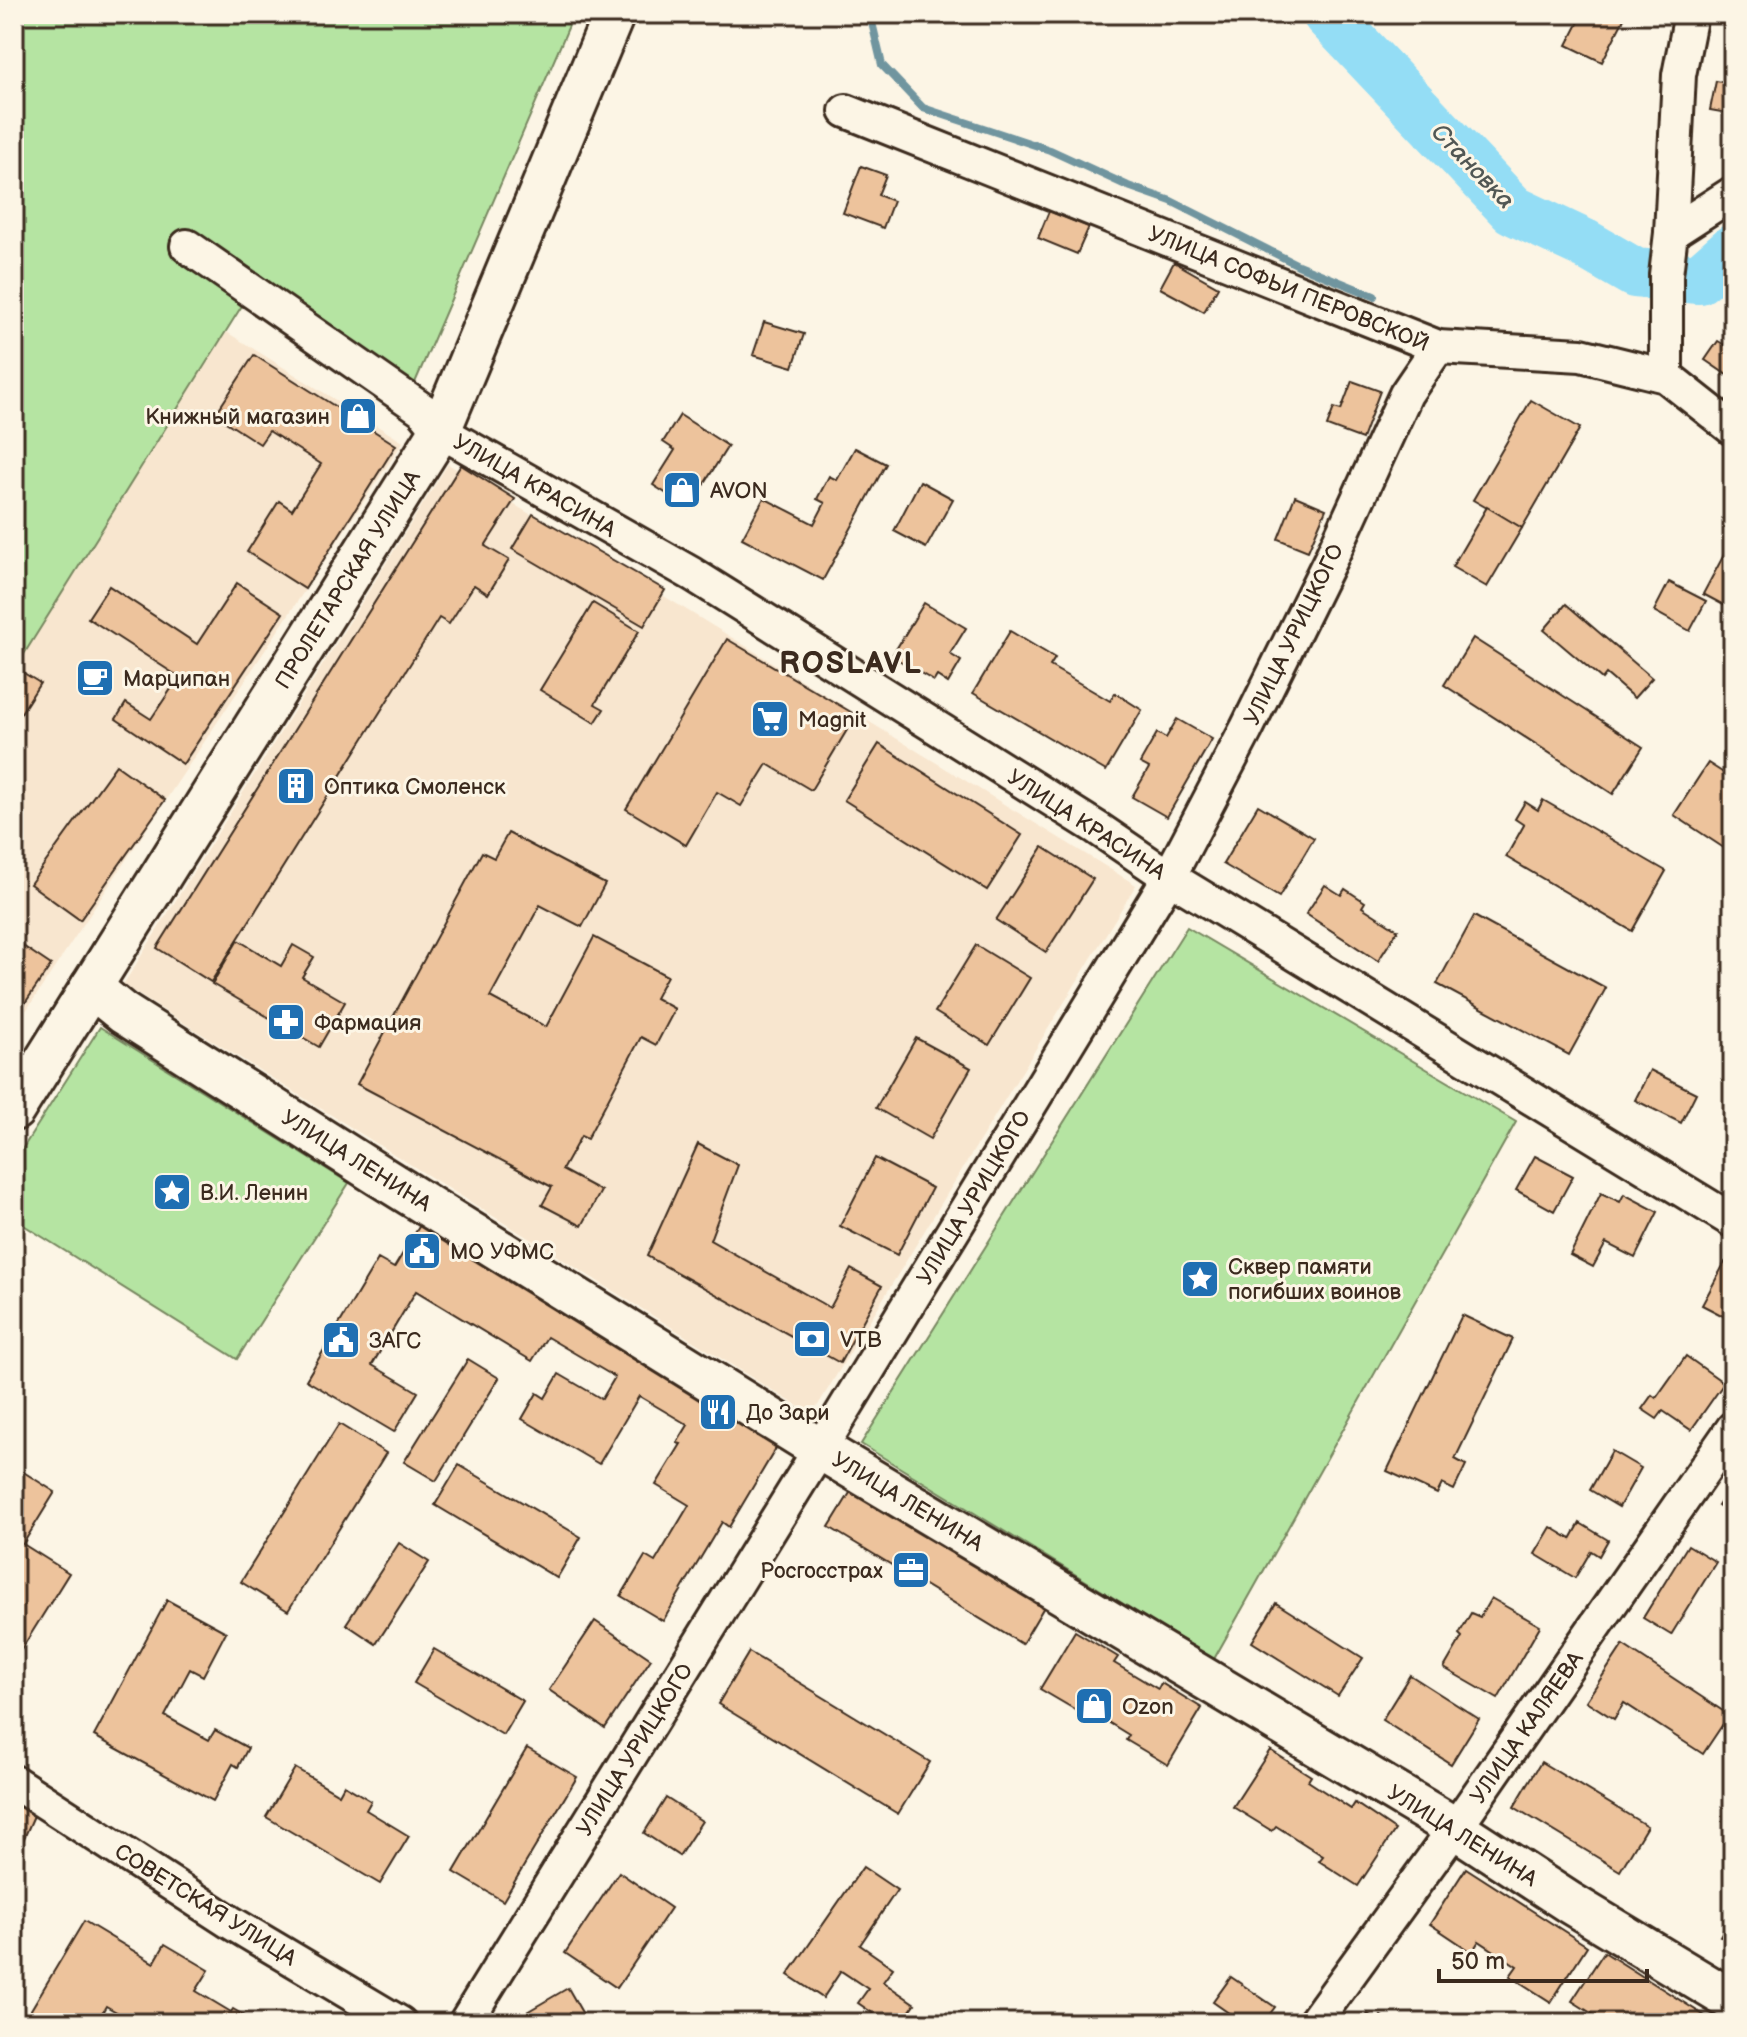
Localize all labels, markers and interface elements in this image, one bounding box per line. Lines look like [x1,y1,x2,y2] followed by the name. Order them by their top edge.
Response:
[1425,118,1520,215] water label: Становка
[1144,221,1433,358] street label: УЛИЦА СОФЬИ ПЕРОВСКОЙ
[337,395,379,437] shop icon: Книжный магазин
[145,404,330,431] place label: Книжный магазин
[448,429,621,544] street label: УЛИЦА КРАСИНА
[270,465,427,694] street label: ПРОЛЕТАРСКАЯ УЛИЦА
[661,469,703,511] shop icon: AVON
[710,478,768,505] place label: AVON
[1239,539,1350,730] street label: УЛИЦА УРИЦКОГО
[779,646,923,682] district label: ROSLAVL
[74,657,116,699] cafe icon: Марципан
[123,666,230,693] place label: Марципан
[749,698,791,740] supermarket icon: Magnit
[798,707,867,734] place label: Magnit
[1002,764,1171,887] street label: УЛИЦА КРАСИНА
[275,765,317,807] building icon: Оптика Смоленск
[324,774,506,801] place label: Оптика Смоленск
[265,1001,307,1043] pharmacy icon: Фармация
[314,1010,421,1037] place label: Фармация
[276,1104,437,1218] street label: УЛИЦА ЛЕНИНА
[912,1106,1037,1290] street label: УЛИЦА УРИЦКОГО
[151,1171,193,1213] place icon: В.И. Ленин
[200,1180,308,1207] place label: В.И. Ленин
[401,1230,443,1272] public building icon: МО УФМС
[450,1239,554,1266] place label: МО УФМС
[1228,1254,1401,1306] place label: Сквер памяти погибших воинов
[1179,1258,1221,1300] place icon: Сквер памяти погибших воинов
[791,1318,833,1360] bank icon: VTB
[320,1319,362,1361] public building icon: ЗАГС
[840,1327,882,1354] place label: VTB
[369,1328,421,1355] place label: ЗАГС
[697,1391,739,1433] restaurant icon: До Зари
[746,1400,830,1427] place label: До Зари
[827,1447,988,1558] street label: УЛИЦА ЛЕНИНА
[890,1549,932,1591] office icon: Росгосстрах
[760,1558,883,1585] place label: Росгосстрах
[1465,1646,1590,1809] street label: УЛИЦА КАЛЯЕВА
[571,1658,699,1841] street label: УЛИЦА УРИЦКОГО
[1073,1685,1115,1727] shop icon: Ozon
[1122,1694,1174,1721] place label: Ozon
[1382,1779,1543,1893] street label: УЛИЦА ЛЕНИНА
[109,1838,302,1973] street label: СОВЕТСКАЯ УЛИЦА
[1439,1933,1647,1983] scale bar
[1451,1947,1505,1976] text: 50 m

